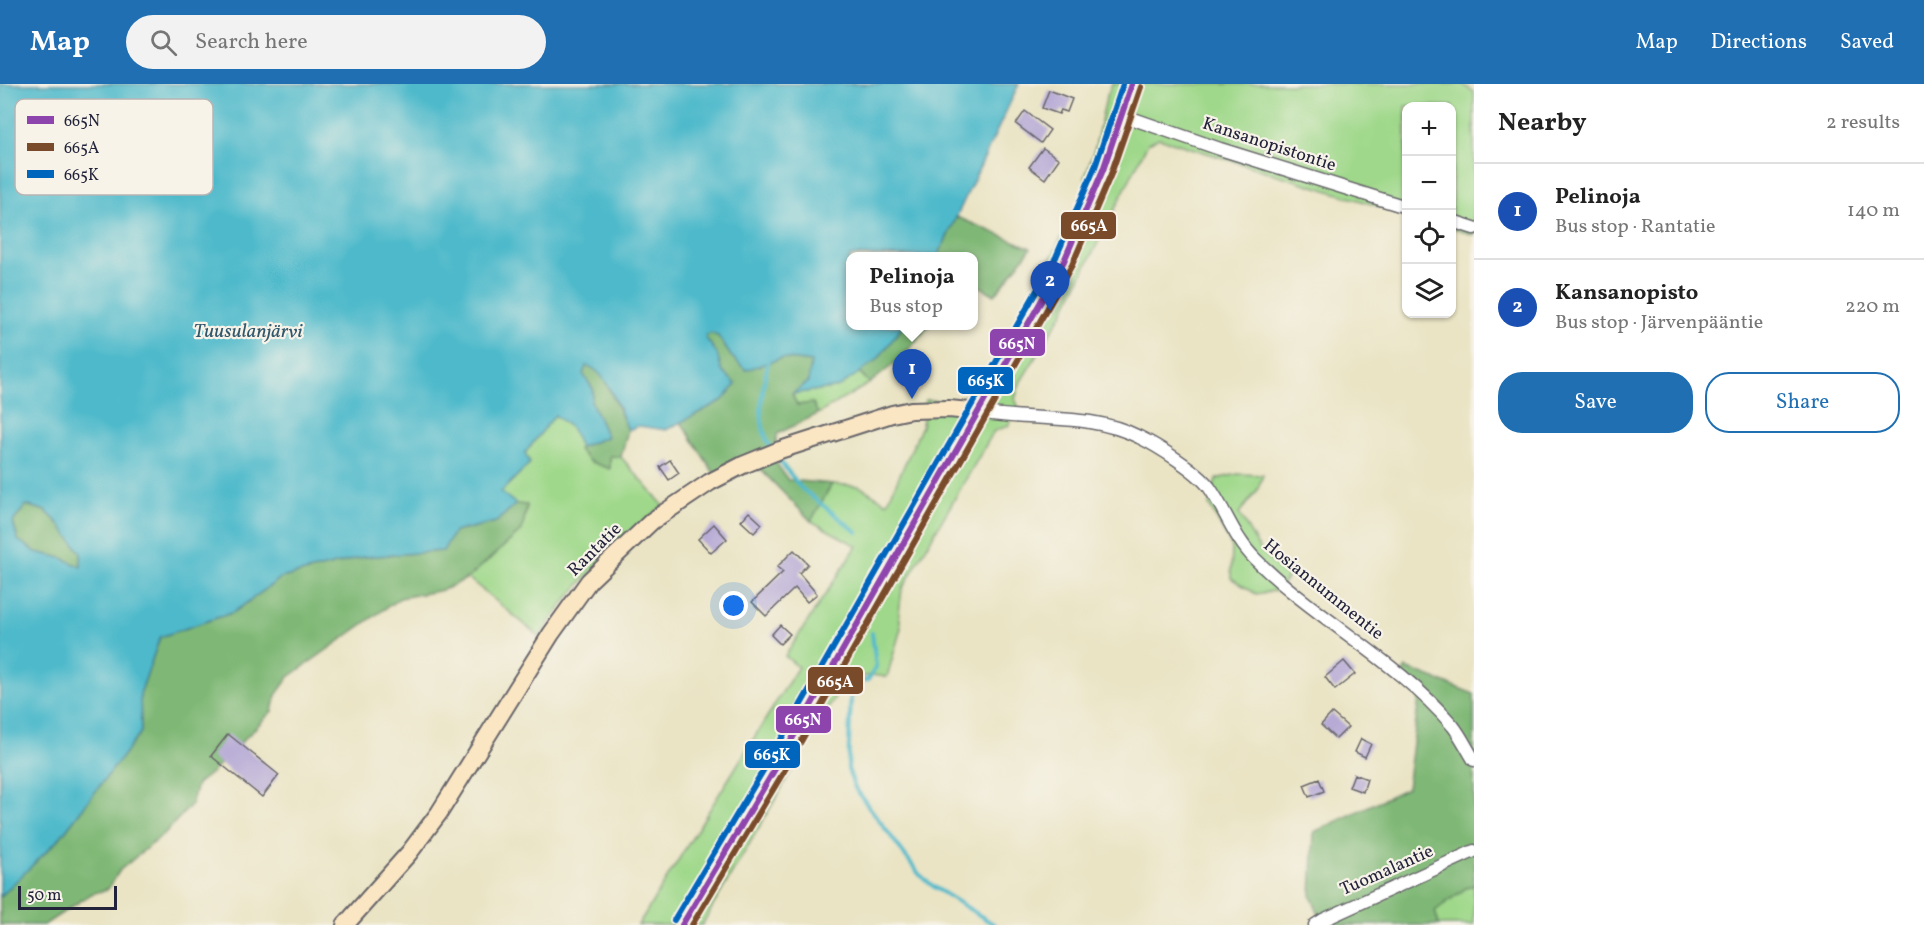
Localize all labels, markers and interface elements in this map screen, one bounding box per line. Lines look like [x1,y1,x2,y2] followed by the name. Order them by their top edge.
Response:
[126,15,546,69] search box
[30,23,90,62] text: Map
[147,26,180,59] icon: search
[195,27,308,58] text: Search here
[1636,28,1678,57] text: Map
[1711,28,1807,57] text: Directions
[1840,28,1894,57] text: Saved
[15,99,213,195] legend
[1402,102,1456,318] map controls
[1402,102,1456,156] button: +
[1498,105,1587,141] text: Nearby
[1826,109,1900,137] text: 2 results
[64,111,100,133] text: 665N
[1199,112,1339,178] street label: Kansanopistontie
[64,138,99,160] text: 665A
[1402,156,1456,210] button: −
[64,165,99,187] text: 665K
[1555,182,1641,213] text: Pelinoja
[1513,197,1522,225] text: 1
[1847,197,1900,225] text: 140 m
[1402,210,1456,264] button: locate
[1060,211,1117,240] line badge: 665A
[1555,213,1715,241] text: Bus stop · Rantatie
[1071,216,1108,238] text: 665A
[846,252,978,330] popup
[869,262,955,293] text: Pelinoja
[1030,262,1070,311] pin: 2
[1402,264,1456,318] button: layers
[1555,278,1698,309] text: Kansanopisto
[869,293,943,321] text: Bus stop
[1512,293,1523,321] text: 2
[1845,293,1900,321] text: 220 m
[1555,309,1763,337] text: Bus stop · Järvenpääntie
[194,318,303,346] water label: Tuusulanjärvi
[989,328,1046,357] line badge: 665N
[999,334,1036,356] text: 665N
[892,350,932,399] pin: 1
[957,366,1014,395] line badge: 665K
[968,371,1005,393] text: 665K
[1498,372,1693,433] button: Save
[1705,372,1900,433] button: Share
[562,517,628,583] street label: Rantatie
[1258,534,1388,646] street label: Hosiannummentie
[719,591,748,620] your location
[807,666,864,695] line badge: 665A
[817,672,854,694] text: 665A
[775,705,832,734] line badge: 665N
[785,710,822,732] text: 665N
[744,740,801,769] line badge: 665K
[754,745,791,767] text: 665K
[1336,839,1438,903] street label: Tuomalantie
[18,883,117,910] scale bar
[27,885,61,907] text: 50 m

